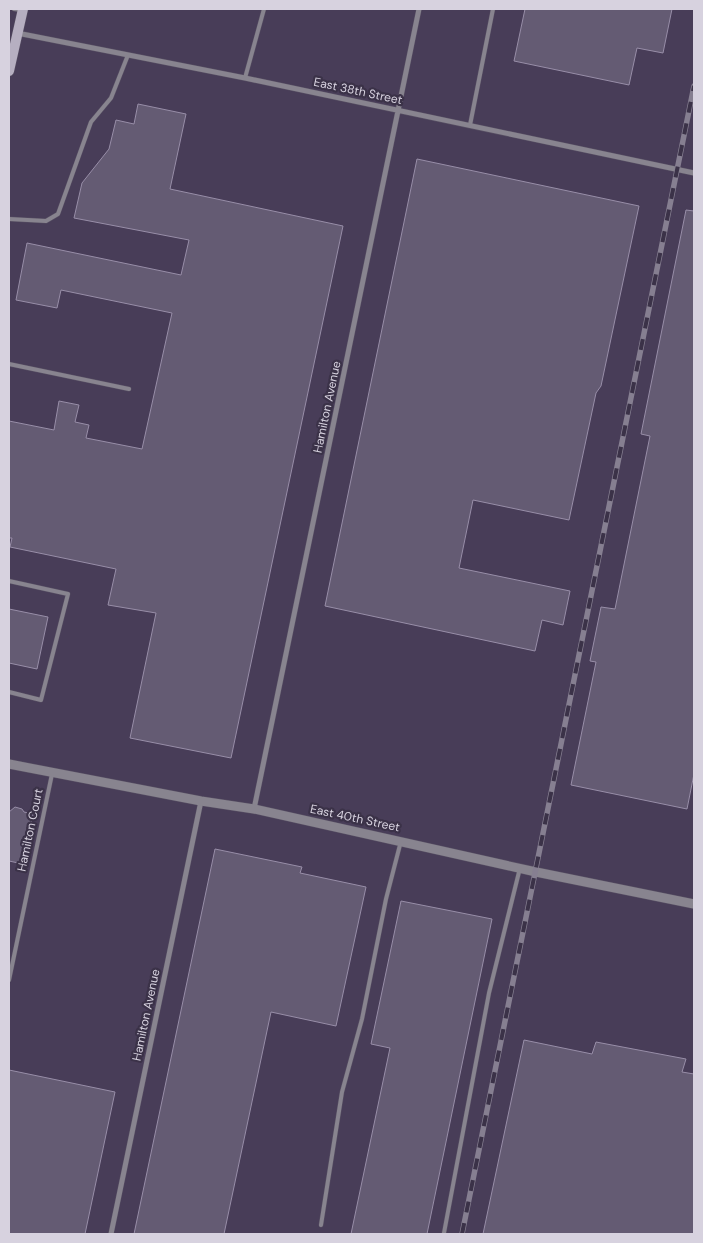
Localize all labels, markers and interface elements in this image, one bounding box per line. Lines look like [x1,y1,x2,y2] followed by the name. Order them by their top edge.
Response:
[312,74,404,108] street label: East 38th Street
[309,359,345,454] street label: Hamilton Avenue
[13,787,47,873] street label: Hamilton Court
[309,801,402,835] street label: East 40th Street
[128,967,164,1062] street label: Hamilton Avenue

